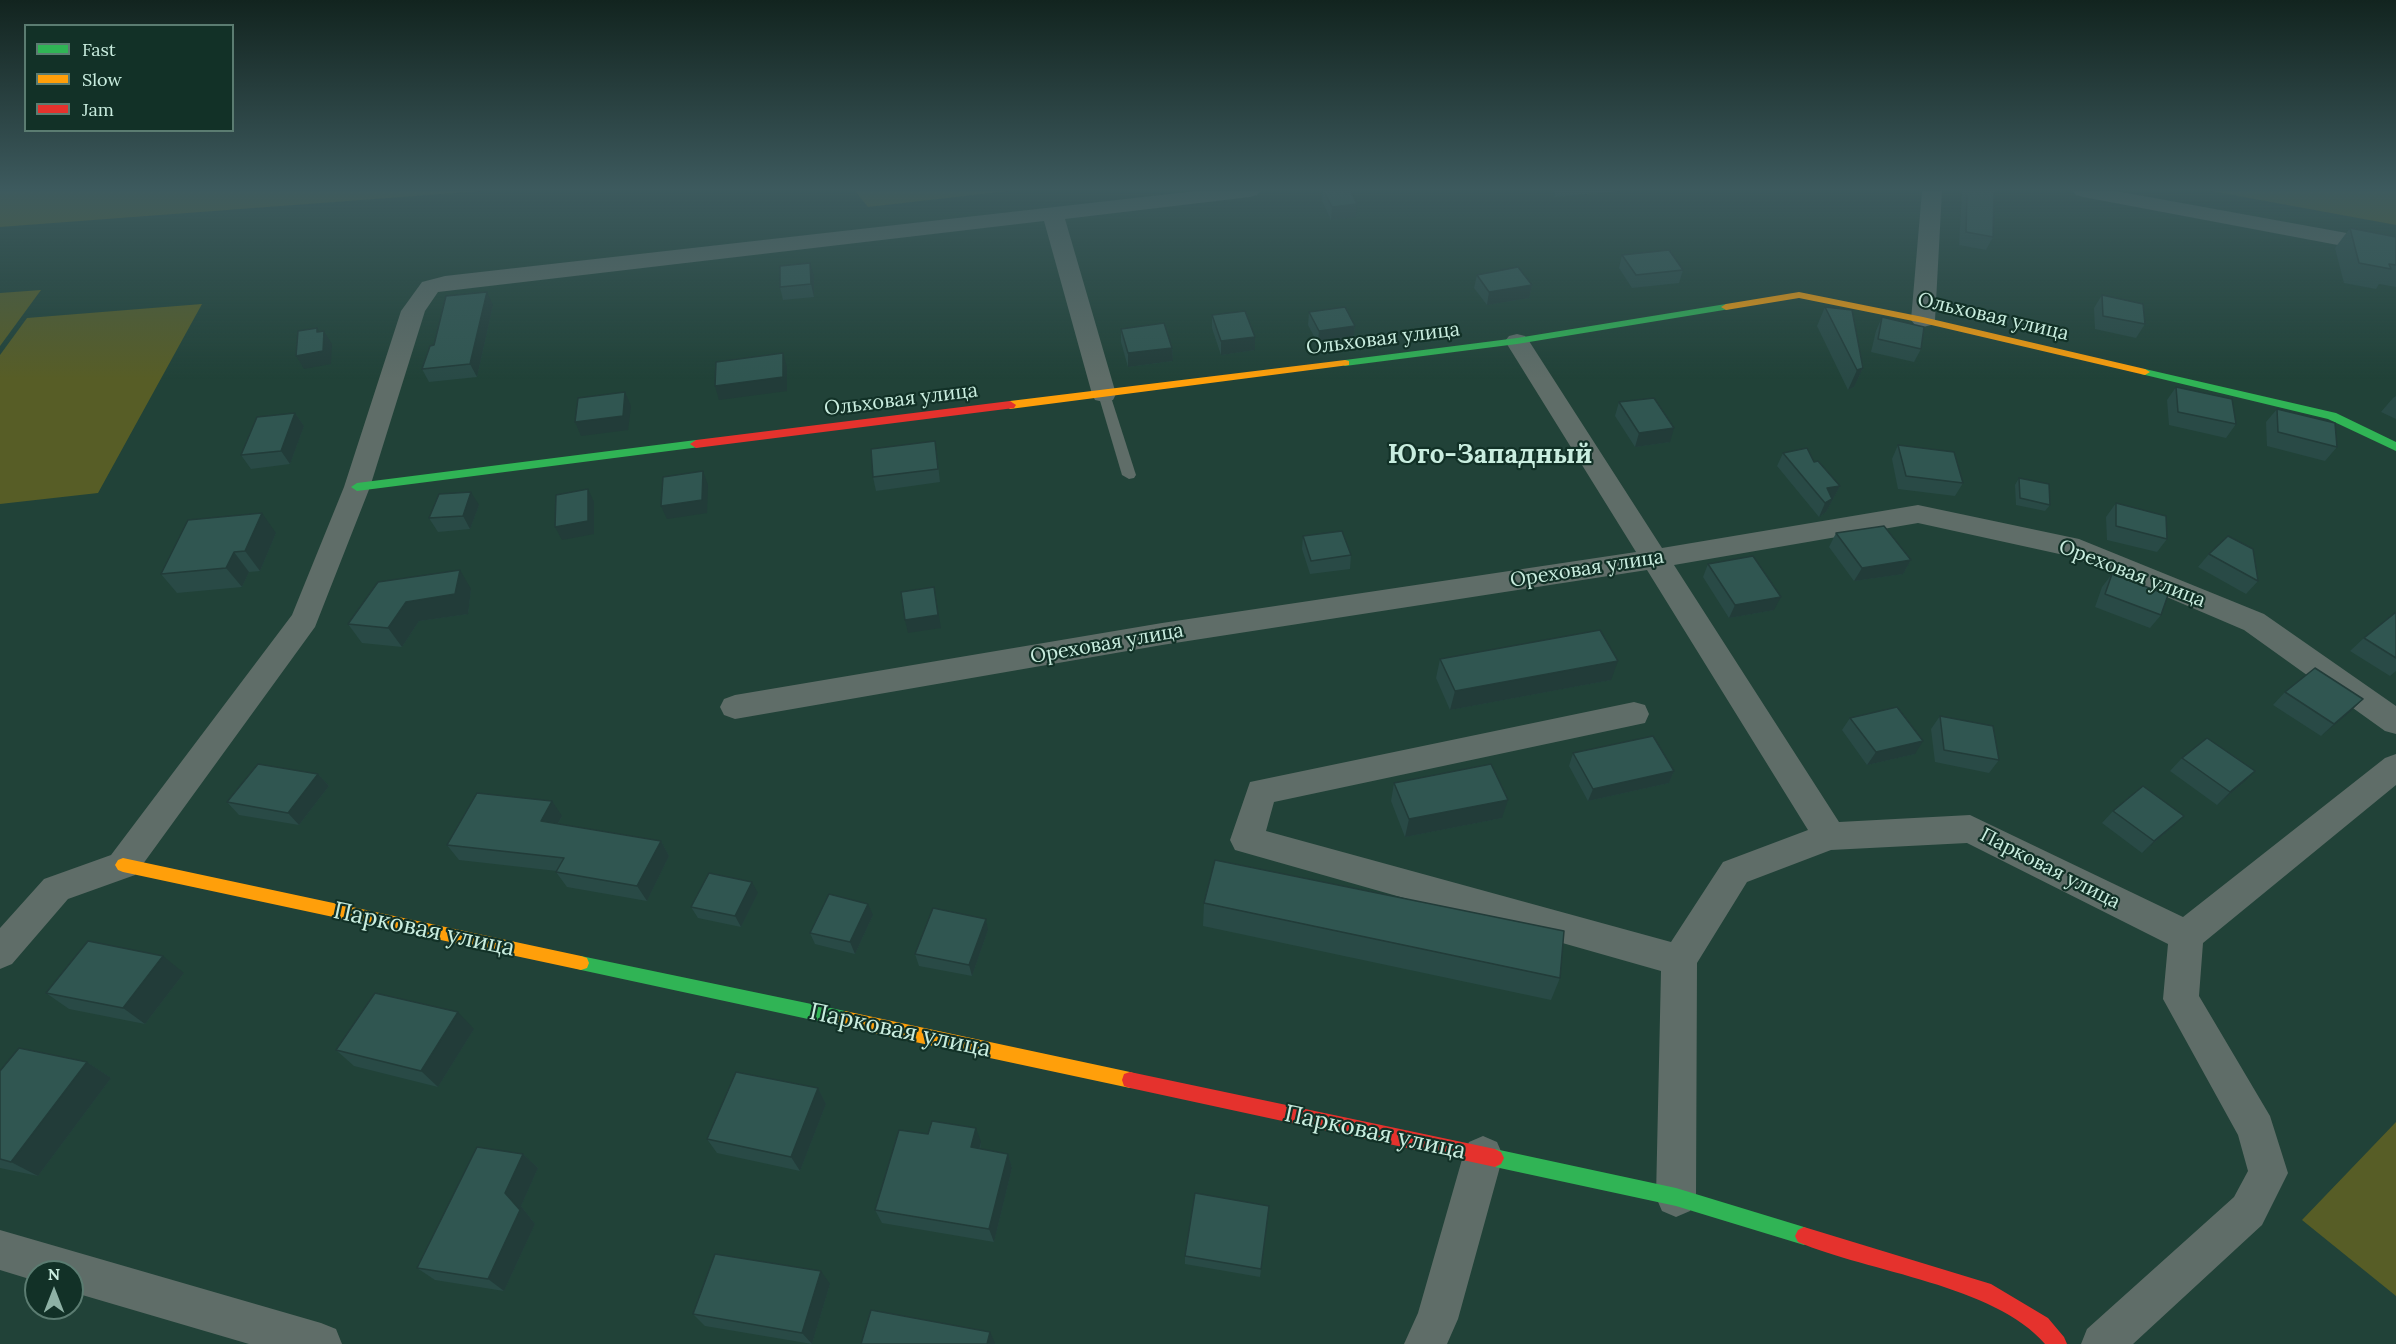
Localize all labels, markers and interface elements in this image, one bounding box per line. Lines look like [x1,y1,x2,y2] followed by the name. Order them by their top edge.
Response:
[24,24,234,132] legend
[82,38,116,61] text: Fast
[82,68,122,91] text: Slow
[82,98,114,121] text: Jam
[1915,288,2071,346] street label: Ольховая улица
[1305,318,1461,360] street label: Ольховая улица
[823,379,979,421] street label: Ольховая улица
[1388,440,1592,472] district label: Юго-Западный
[2055,535,2209,613] street label: Ореховая улица
[1508,545,1666,593] street label: Ореховая улица
[1028,619,1186,669] street label: Ореховая улица
[1976,823,2124,915] street label: Парковая улица
[331,897,517,963] street label: Парковая улица
[807,998,993,1064] street label: Парковая улица
[1282,1100,1468,1166] street label: Парковая улица
[24,1260,84,1320] north arrow
[48,1264,60,1284] text: N

